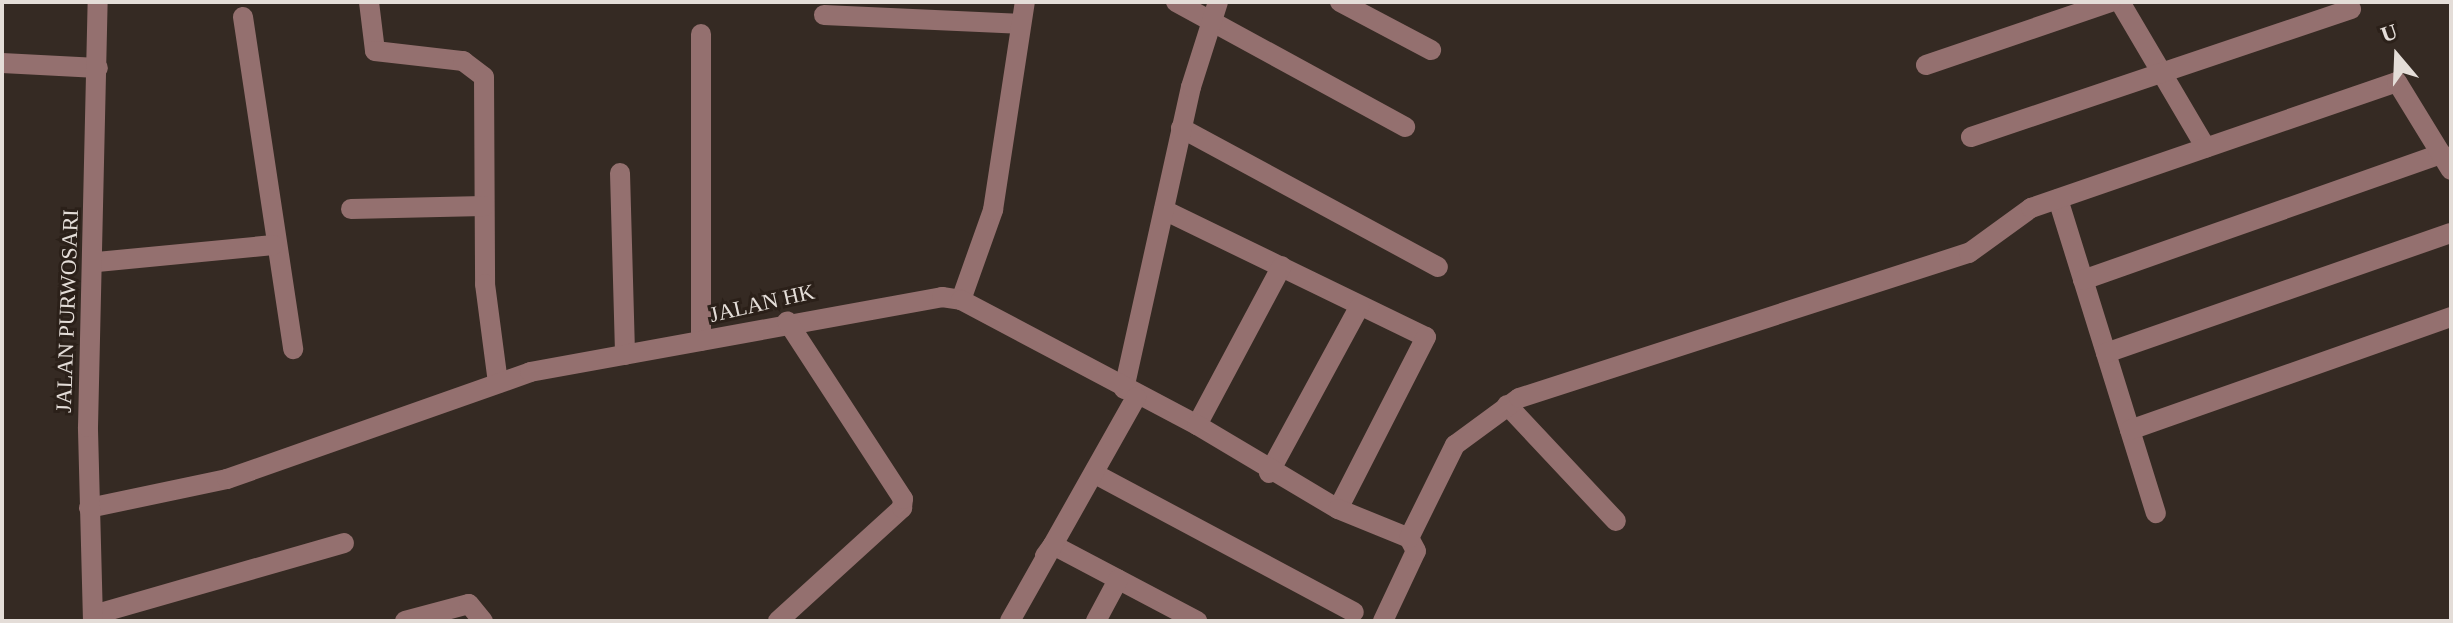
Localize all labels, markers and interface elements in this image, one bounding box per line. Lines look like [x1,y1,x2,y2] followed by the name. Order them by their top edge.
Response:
[2357,16,2437,96] north arrow
[2377,18,2401,47] text: U
[50,209,84,413] street label: JALAN PURWOSARI
[707,278,817,328] street label: JALAN HK

